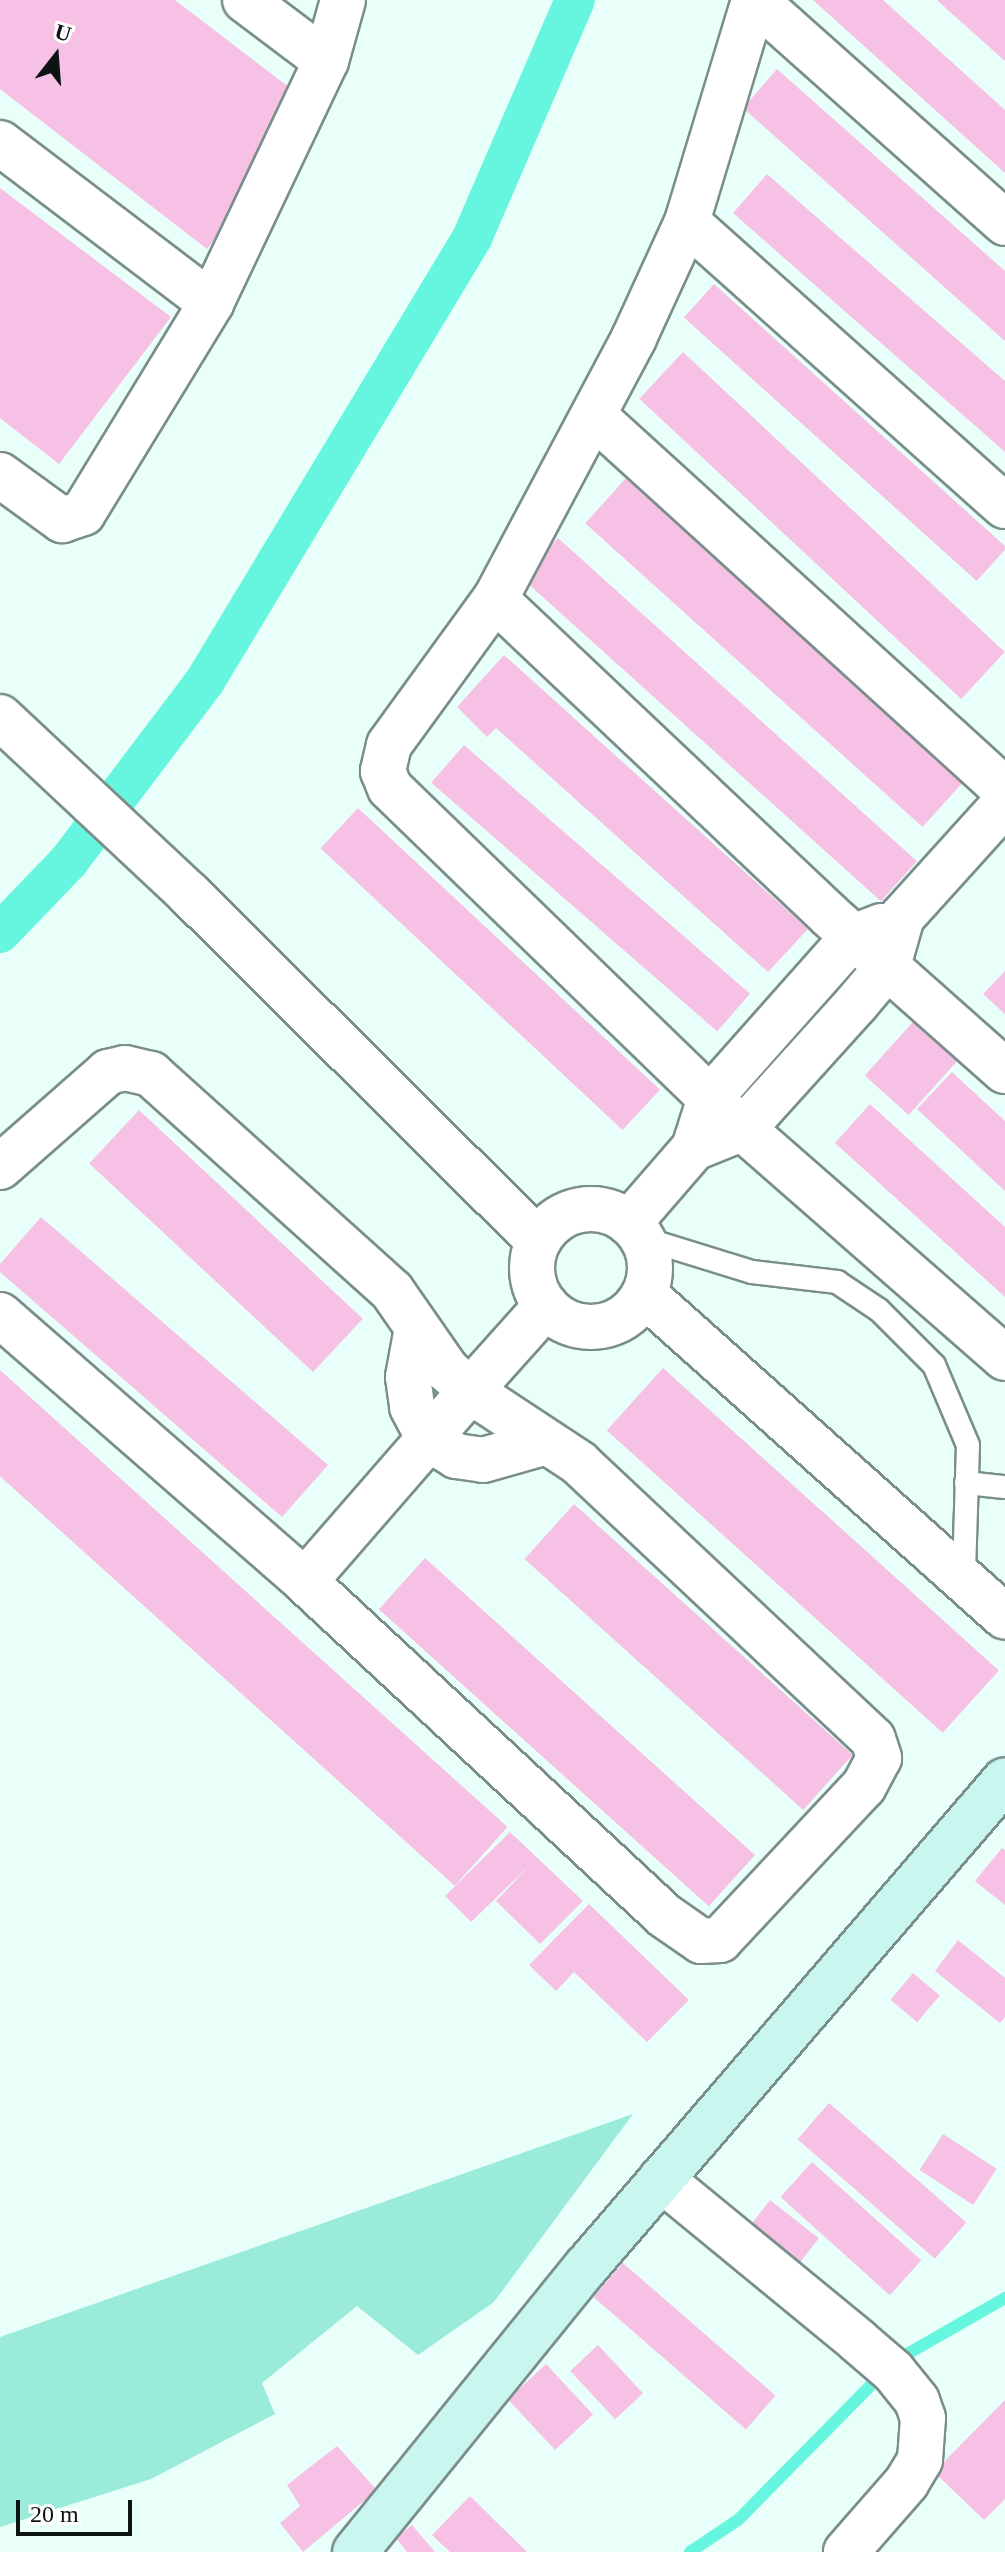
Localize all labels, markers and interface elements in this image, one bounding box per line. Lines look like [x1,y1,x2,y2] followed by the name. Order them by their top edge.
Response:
[16,16,96,96] north arrow
[52,18,74,47] text: U
[20,2484,136,2534] scale bar
[30,2501,79,2527] text: 20 m

